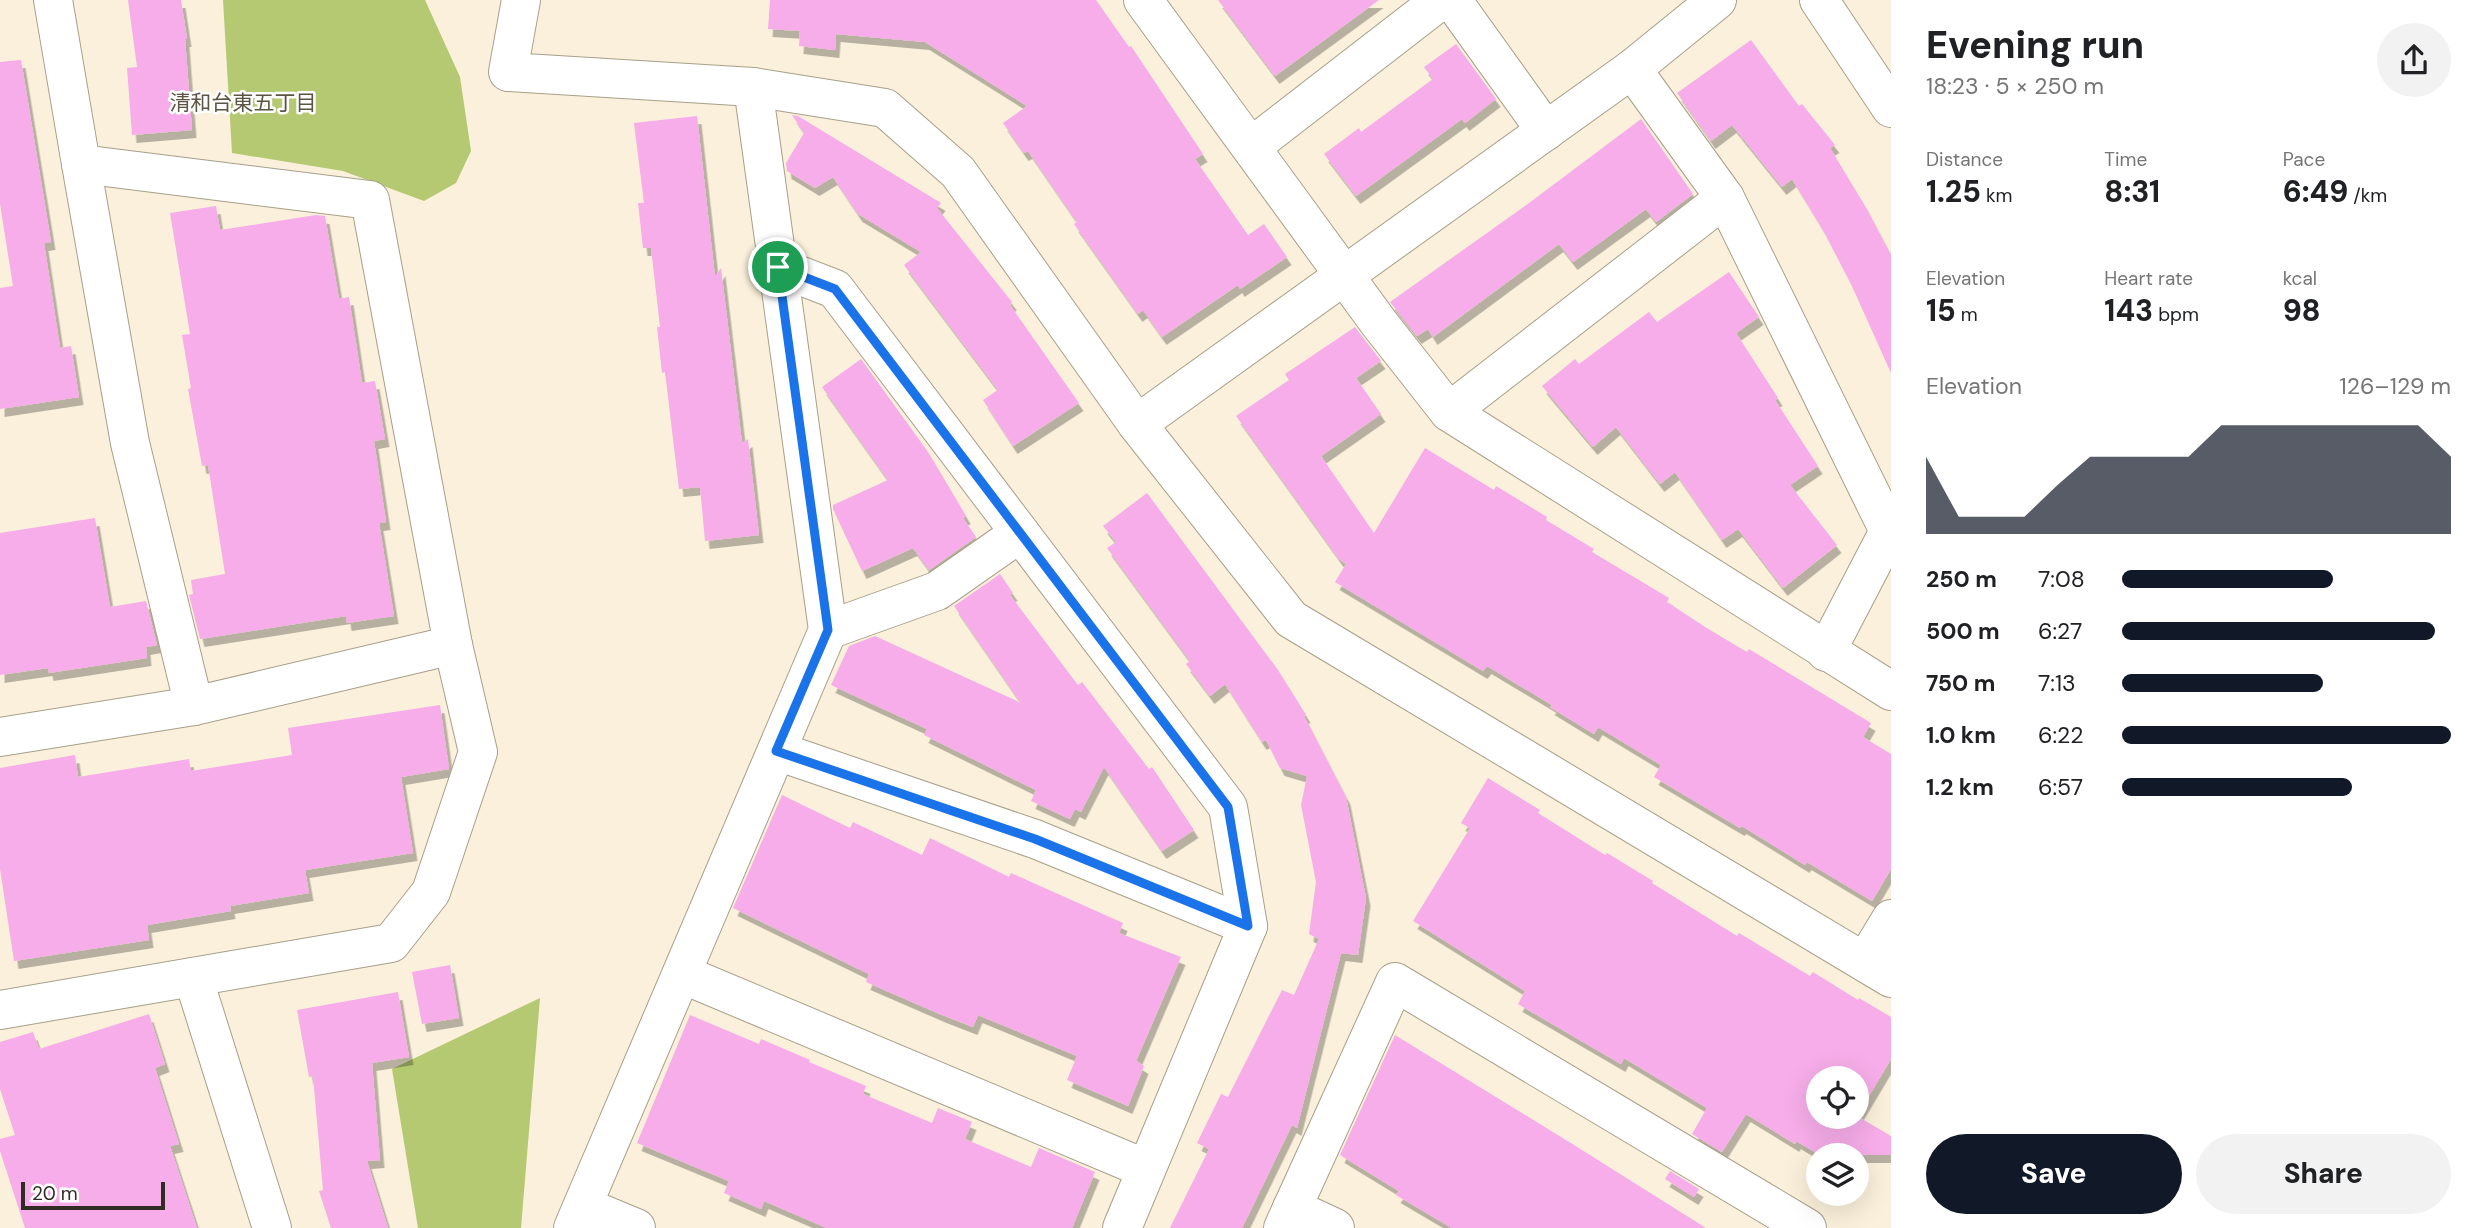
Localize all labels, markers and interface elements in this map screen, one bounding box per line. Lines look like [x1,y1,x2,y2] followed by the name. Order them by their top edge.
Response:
[1926,20,2144,70] text: Evening run
[2377,23,2451,97] button: share
[1926,71,2104,101] text: 18:23 · 5 × 250 m
[170,89,317,117] district label: 清和台東五丁目
[1926,147,2003,172] text: Distance
[2104,147,2147,172] text: Time
[2283,147,2325,172] text: Pace
[1926,172,1981,211] text: 1.25
[2104,172,2160,211] text: 8:31
[2283,172,2348,211] text: 6:49
[1981,183,2012,208] text: km
[2348,183,2387,208] text: /km
[748,237,808,297] pin
[759,248,797,286] icon: arrive
[1926,266,2005,291] text: Elevation
[2104,266,2193,291] text: Heart rate
[2283,266,2317,291] text: kcal
[1926,291,1956,330] text: 15
[2104,291,2153,330] text: 143
[2283,291,2321,330] text: 98
[1956,302,1978,327] text: m
[2153,302,2199,327] text: bpm
[1926,371,2022,401] text: Elevation
[2339,371,2451,401] text: 126–129 m
[1926,564,1997,594] text: 250 m
[2038,564,2085,594] text: 7:08
[1926,616,2000,646] text: 500 m
[2038,616,2082,646] text: 6:27
[1926,668,1995,698] text: 750 m
[2038,668,2076,698] text: 7:13
[1926,720,1996,750] text: 1.0 km
[2038,720,2084,750] text: 6:22
[1926,772,1994,802] text: 1.2 km
[2038,772,2083,802] text: 6:57
[1806,1066,1869,1206] map controls
[1806,1066,1869,1129] button: locate
[1926,1134,2182,1214] button: Save
[2196,1134,2451,1214] button: Share
[1806,1143,1869,1206] button: layers
[21,1179,164,1211] scale bar
[32,1181,78,1206] text: 20 m

